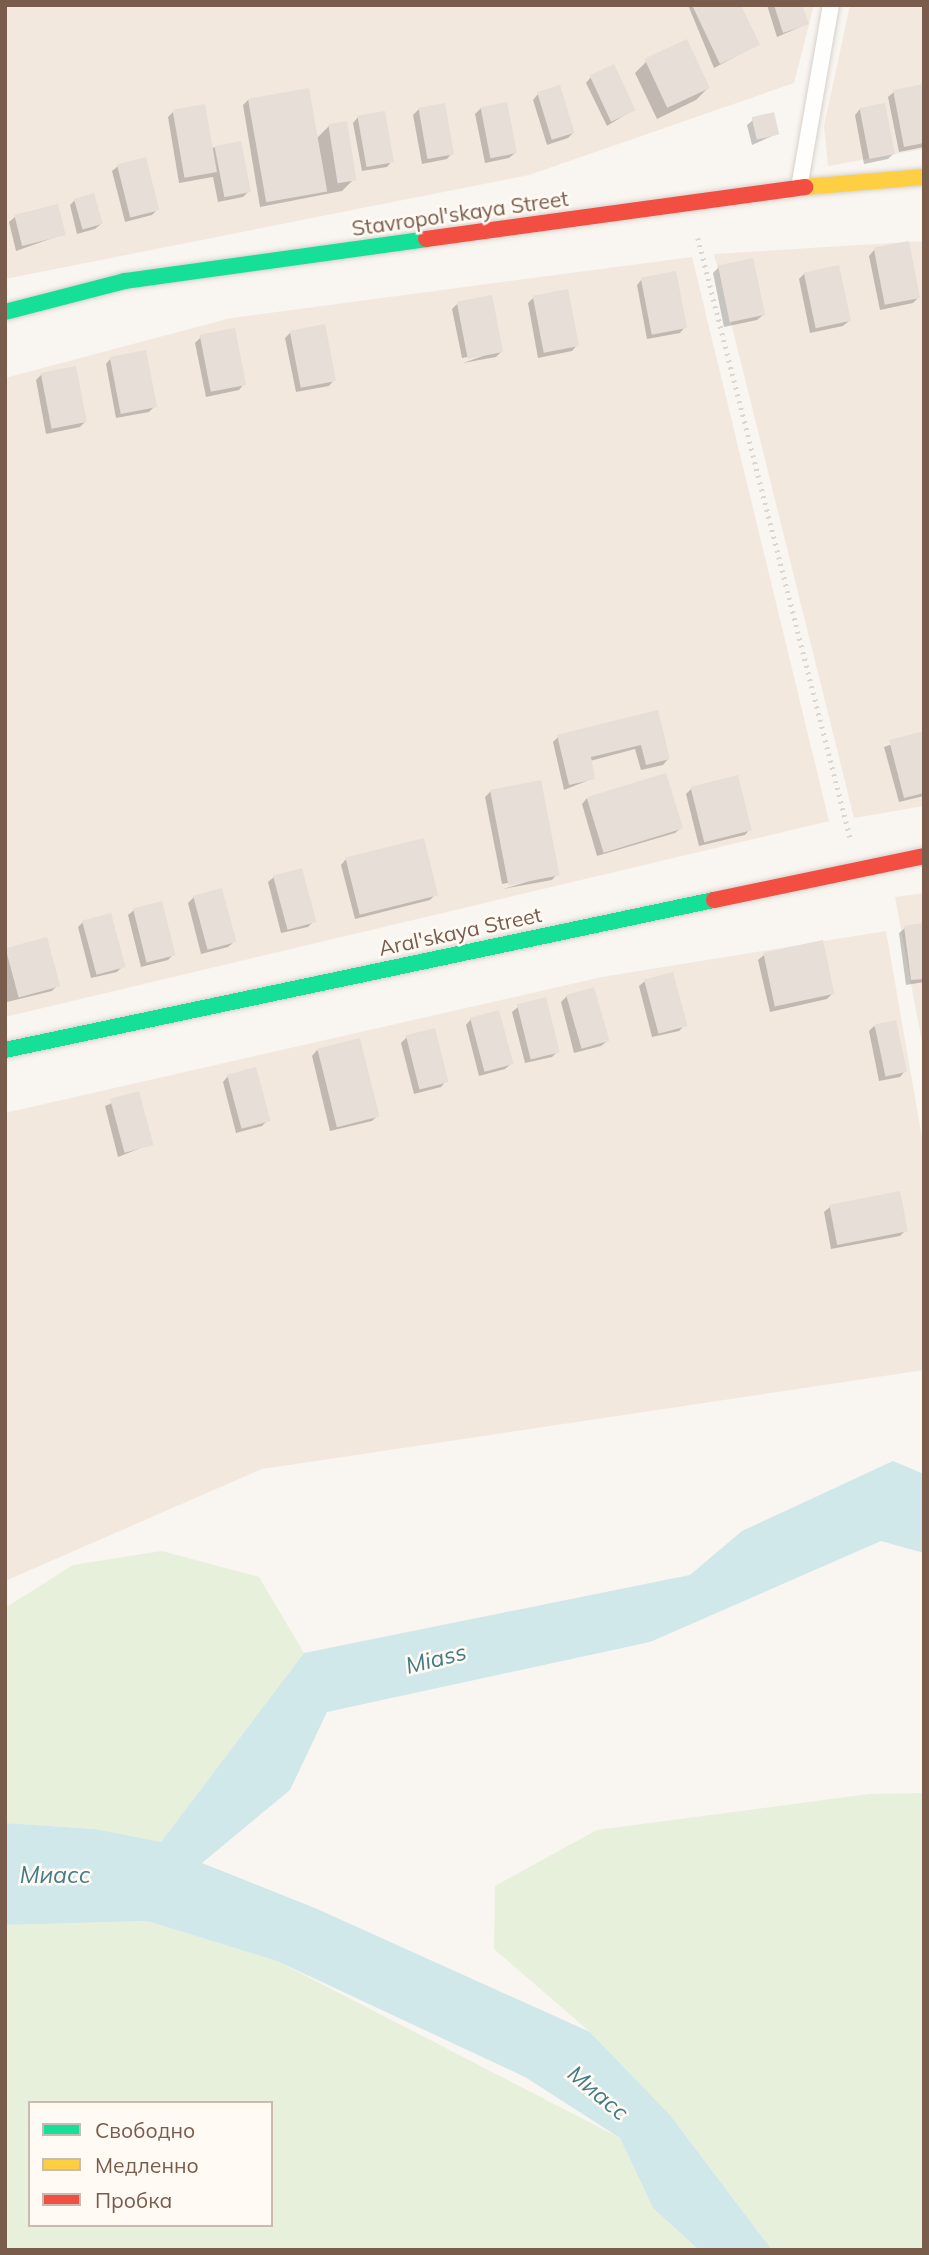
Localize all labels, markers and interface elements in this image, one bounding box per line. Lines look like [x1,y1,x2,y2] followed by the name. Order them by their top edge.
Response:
[350,185,570,241] street label: Stavropol'skaya Street
[376,901,544,961] street label: Aral'skaya Street
[403,1638,469,1680] water label: Miass
[20,1861,90,1889] water label: Миасс
[562,2060,634,2126] water label: Миасс
[28,2101,273,2227] legend
[95,2117,195,2143] text: Свободно
[95,2152,199,2178] text: Медленно
[95,2187,172,2213] text: Пробка

